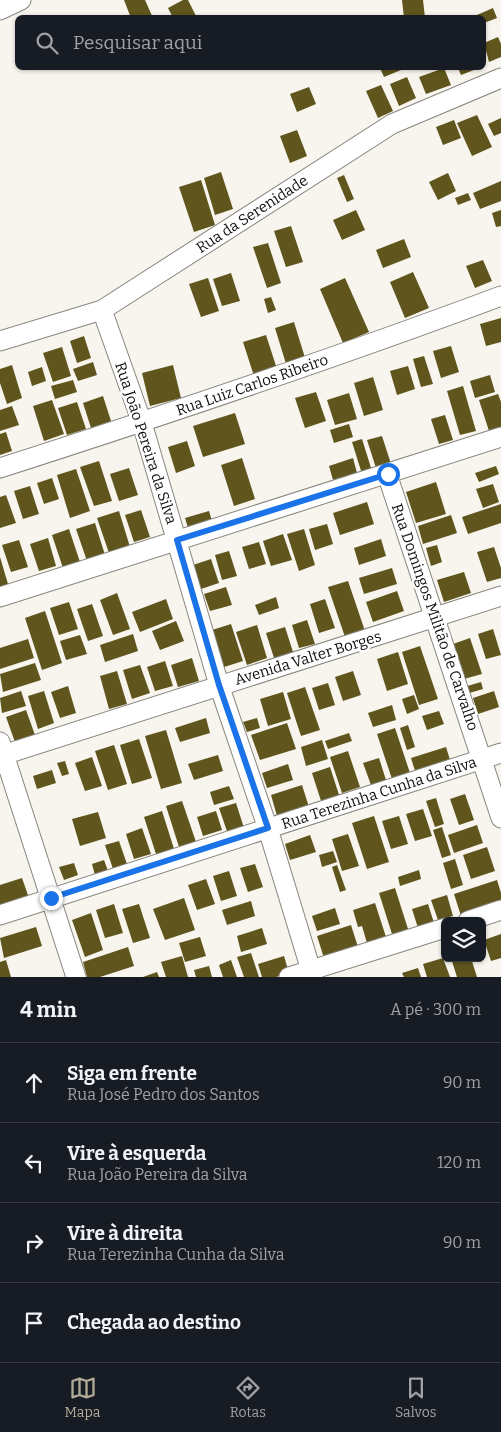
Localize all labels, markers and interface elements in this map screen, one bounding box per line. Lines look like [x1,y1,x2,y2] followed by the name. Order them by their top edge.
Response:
[15,15,486,70] search box
[33,29,61,57] icon: search
[73,31,202,54] text: Pesquisar aqui
[193,171,311,257] street label: Rua da Serenidade
[174,351,330,419] street label: Rua Luiz Carlos Ribeiro
[111,360,181,526] street label: Rua João Pereira da Silva
[377,463,400,486] route start
[388,501,482,733] street label: Rua Domingos Militão de Carvalho
[233,627,383,689] street label: Avenida Valter Borges
[279,753,479,833] street label: Rua Terezinha Cunha da Silva
[40,887,63,910] route end
[441,917,486,962] map controls
[441,917,486,962] button: layers
[20,997,77,1023] text: 4 min
[390,1000,481,1019] text: A pé · 300 m
[67,1062,197,1085] text: Siga em frente
[20,1069,48,1097] icon: ahead
[443,1073,481,1092] text: 90 m
[67,1085,260,1104] text: Rua José Pedro dos Santos
[67,1142,206,1165] text: Vire à esquerda
[20,1149,48,1177] icon: left
[437,1153,481,1172] text: 120 m
[67,1165,248,1184] text: Rua João Pereira da Silva
[67,1222,183,1245] text: Vire à direita
[20,1229,48,1257] icon: right
[443,1233,481,1252] text: 90 m
[67,1245,284,1264] text: Rua Terezinha Cunha da Silva
[20,1309,48,1337] icon: arrive
[67,1311,241,1334] text: Chegada ao destino
[65,1374,100,1421] tab: Mapa
[230,1374,266,1421] tab: Rotas
[395,1374,436,1421] tab: Salvos

